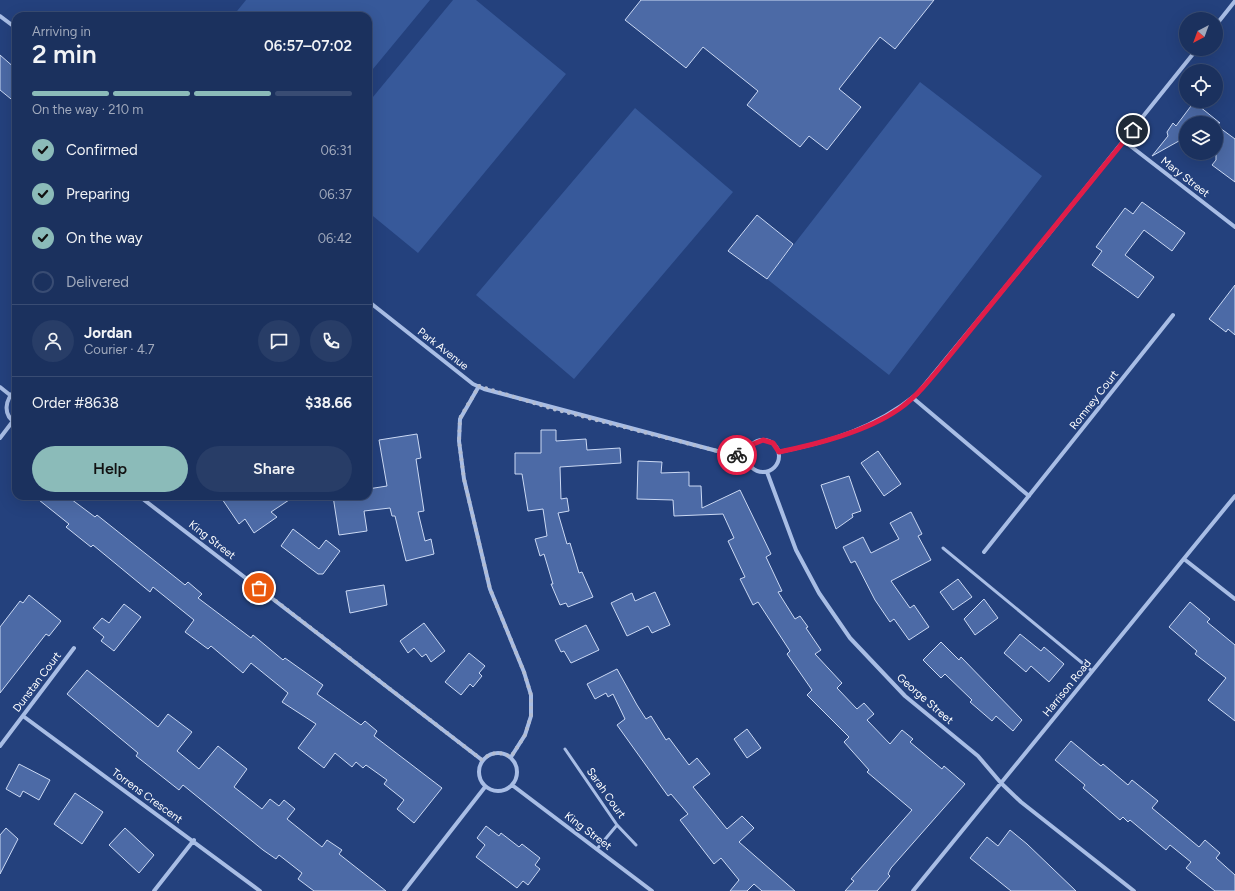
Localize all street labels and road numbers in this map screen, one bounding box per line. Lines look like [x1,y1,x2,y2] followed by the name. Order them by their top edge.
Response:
[1158,154,1212,200] street label: Mary Street
[415,325,471,373] street label: Park Avenue
[1067,368,1121,432] street label: Romney Court
[186,518,238,562] street label: King Street
[10,649,64,715] street label: Dunstan Court
[1040,657,1094,719] street label: Harrison Road
[894,671,956,727] street label: George Street
[584,765,628,821] street label: Sarah Court
[109,766,185,826] street label: Torrens Crescent
[562,809,614,853] street label: King Street

